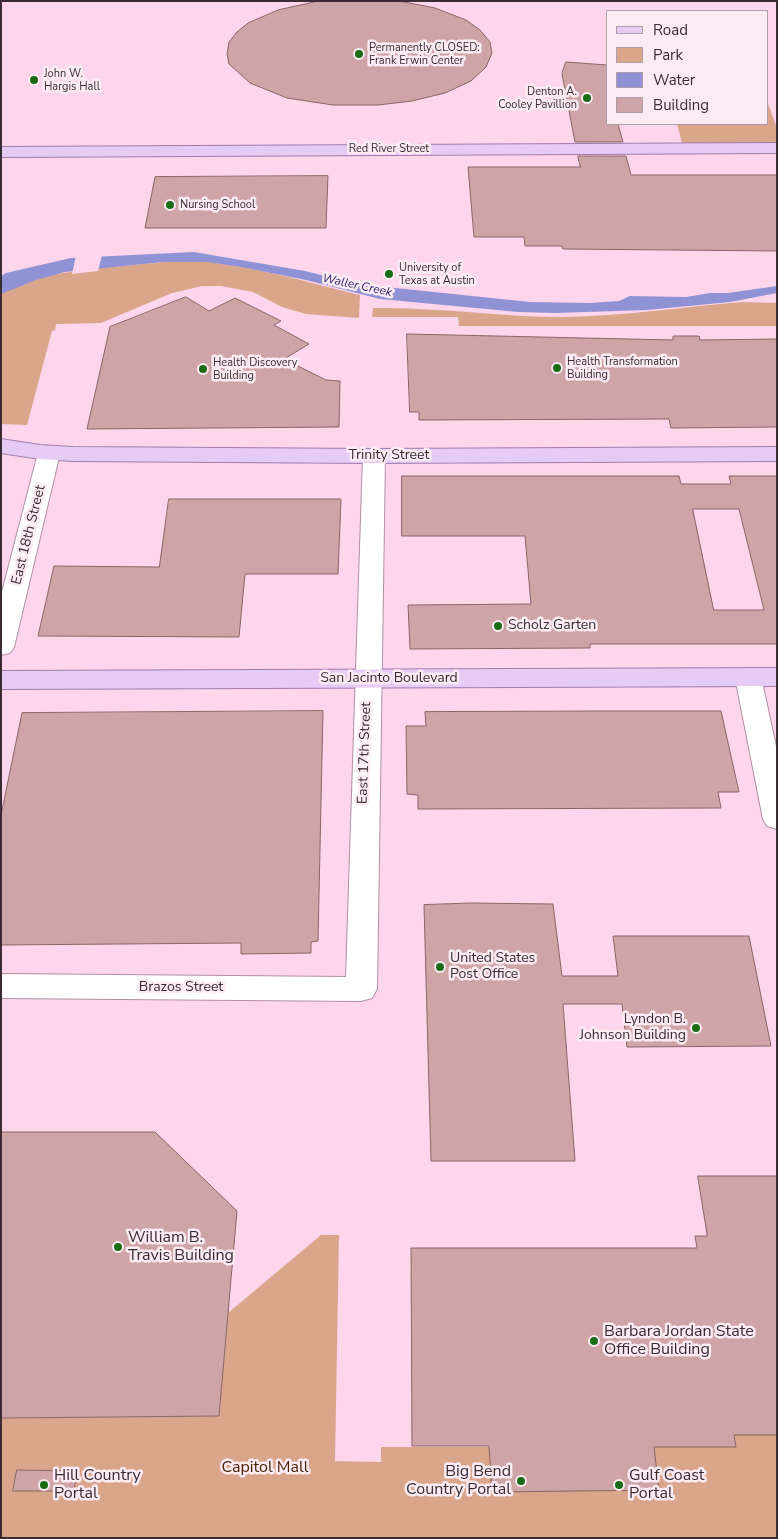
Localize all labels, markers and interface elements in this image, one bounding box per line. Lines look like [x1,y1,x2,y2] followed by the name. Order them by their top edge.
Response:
[606,10,768,125] legend
[653,20,688,40] text: Road
[369,41,480,67] place label: Permanently CLOSED: Frank Erwin Center
[653,45,683,65] text: Park
[353,48,365,60] marker: Permanently CLOSED: Frank Erwin Center
[44,67,100,93] place label: John W. Hargis Hall
[653,70,695,90] text: Water
[28,74,40,86] marker: John W. Hargis Hall
[498,85,577,111] place label: Denton A. Cooley Pavillion
[581,92,593,104] marker: Denton A. Cooley Pavillion
[653,95,709,115] text: Building
[349,142,429,156] street label: Red River Street
[180,198,255,212] place label: Nursing School
[164,199,176,211] marker: Nursing School
[399,261,475,287] place label: University of Texas at Austin
[383,268,395,280] marker: University of Texas at Austin
[321,272,393,300] water label: Waller Creek
[567,355,678,381] place label: Health Transformation Building
[213,356,298,382] place label: Health Discovery Building
[551,362,563,374] marker: Health Transformation Building
[197,363,209,375] marker: Health Discovery Building
[349,448,429,464] street label: Trinity Street
[9,483,49,587] street label: East 18th Street
[508,618,596,634] place label: Scholz Garten
[492,620,504,632] marker: Scholz Garten
[320,671,458,687] street label: San Jacinto Boulevard
[355,702,375,804] street label: East 17th Street
[450,951,535,984] place label: United States Post Office
[434,961,446,973] marker: United States Post Office
[139,980,223,996] street label: Brazos Street
[580,1012,686,1044] place label: Lyndon B. Johnson Building
[690,1022,702,1034] marker: Lyndon B. Johnson Building
[128,1228,234,1266] place label: William B. Travis Building
[112,1241,124,1253] marker: William B. Travis Building
[604,1322,754,1360] place label: Barbara Jordan State Office Building
[588,1335,600,1347] marker: Barbara Jordan State Office Building
[222,1458,308,1478] park label: Capitol Mall
[406,1462,511,1500] place label: Big Bend Country Portal
[54,1466,141,1504] place label: Hill Country Portal
[629,1466,704,1504] place label: Gulf Coast Portal
[515,1475,527,1487] marker: Big Bend Country Portal
[38,1479,50,1491] marker: Hill Country Portal
[613,1479,625,1491] marker: Gulf Coast Portal

